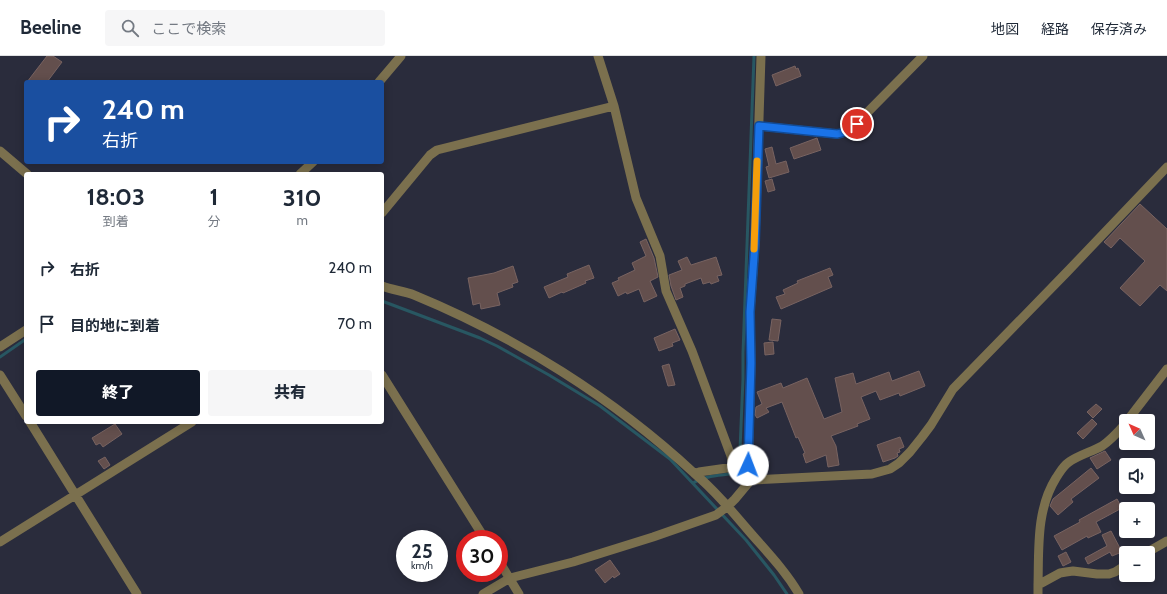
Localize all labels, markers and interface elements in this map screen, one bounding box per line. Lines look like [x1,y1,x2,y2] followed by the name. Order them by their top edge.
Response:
[105,10,385,46] search box
[20,16,81,39] text: Beeline
[119,17,141,39] icon: search
[151,20,226,38] text: ここで検索
[991,20,1019,38] text: 地図
[1041,20,1069,38] text: 経路
[1091,20,1147,38] text: 保存済み
[102,92,185,126] text: 240 m
[36,96,88,148] icon: right
[840,107,874,141] pin
[846,113,868,135] icon: arrive
[102,130,138,152] text: 右折
[86,182,145,211] text: 18:03
[209,182,218,211] text: 1
[283,183,322,212] text: 310
[296,212,308,228] text: m
[103,213,129,229] text: 到着
[207,213,220,229] text: 分
[36,257,58,279] icon: right
[328,259,372,277] text: 240 m
[70,261,100,279] text: 右折
[36,313,58,335] icon: arrive
[338,315,372,333] text: 70 m
[70,317,160,335] text: 目的地に到着
[36,370,200,416] button: 終了
[208,370,372,416] button: 共有
[1119,414,1155,450] north arrow
[1119,414,1155,582] map controls
[727,444,769,486] position arrow
[1119,458,1155,494] button: sound
[1119,502,1155,538] button: +
[456,530,508,582] speed limit sign: 30
[411,539,433,563] text: 25
[1119,546,1155,582] button: −
[411,559,433,572] text: km/h

